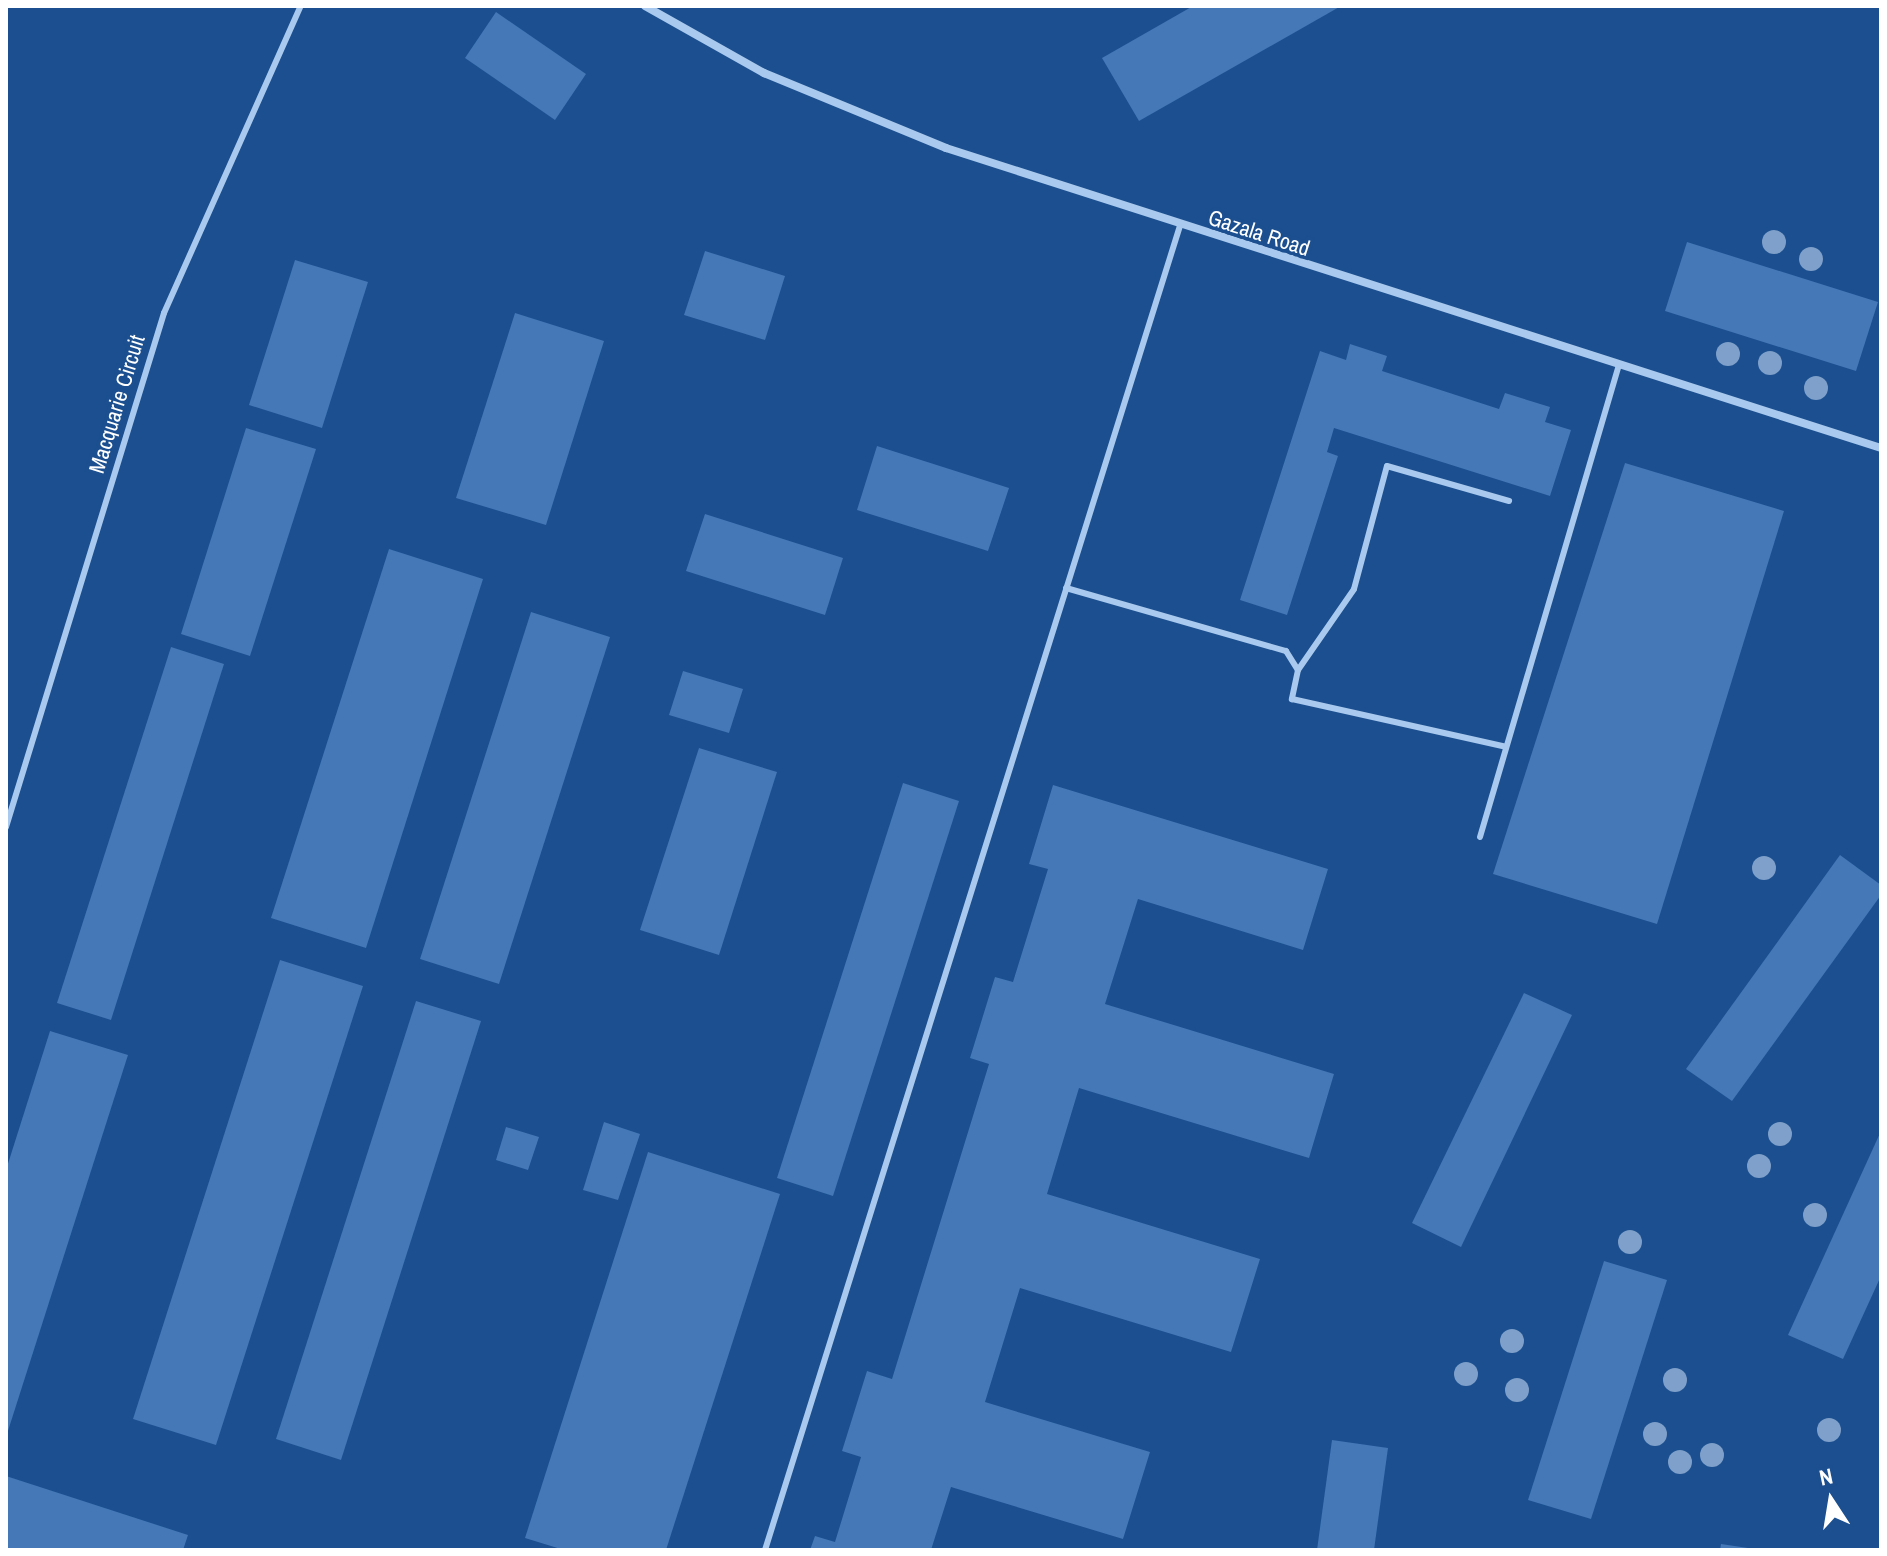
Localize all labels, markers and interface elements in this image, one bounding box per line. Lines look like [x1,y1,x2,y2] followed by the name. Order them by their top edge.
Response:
[1205,204,1313,262] street label: Gazala Road
[83,332,151,476] street label: Macquarie Circuit
[1791,1460,1871,1540] north arrow
[1817,1460,1836,1493] text: N

